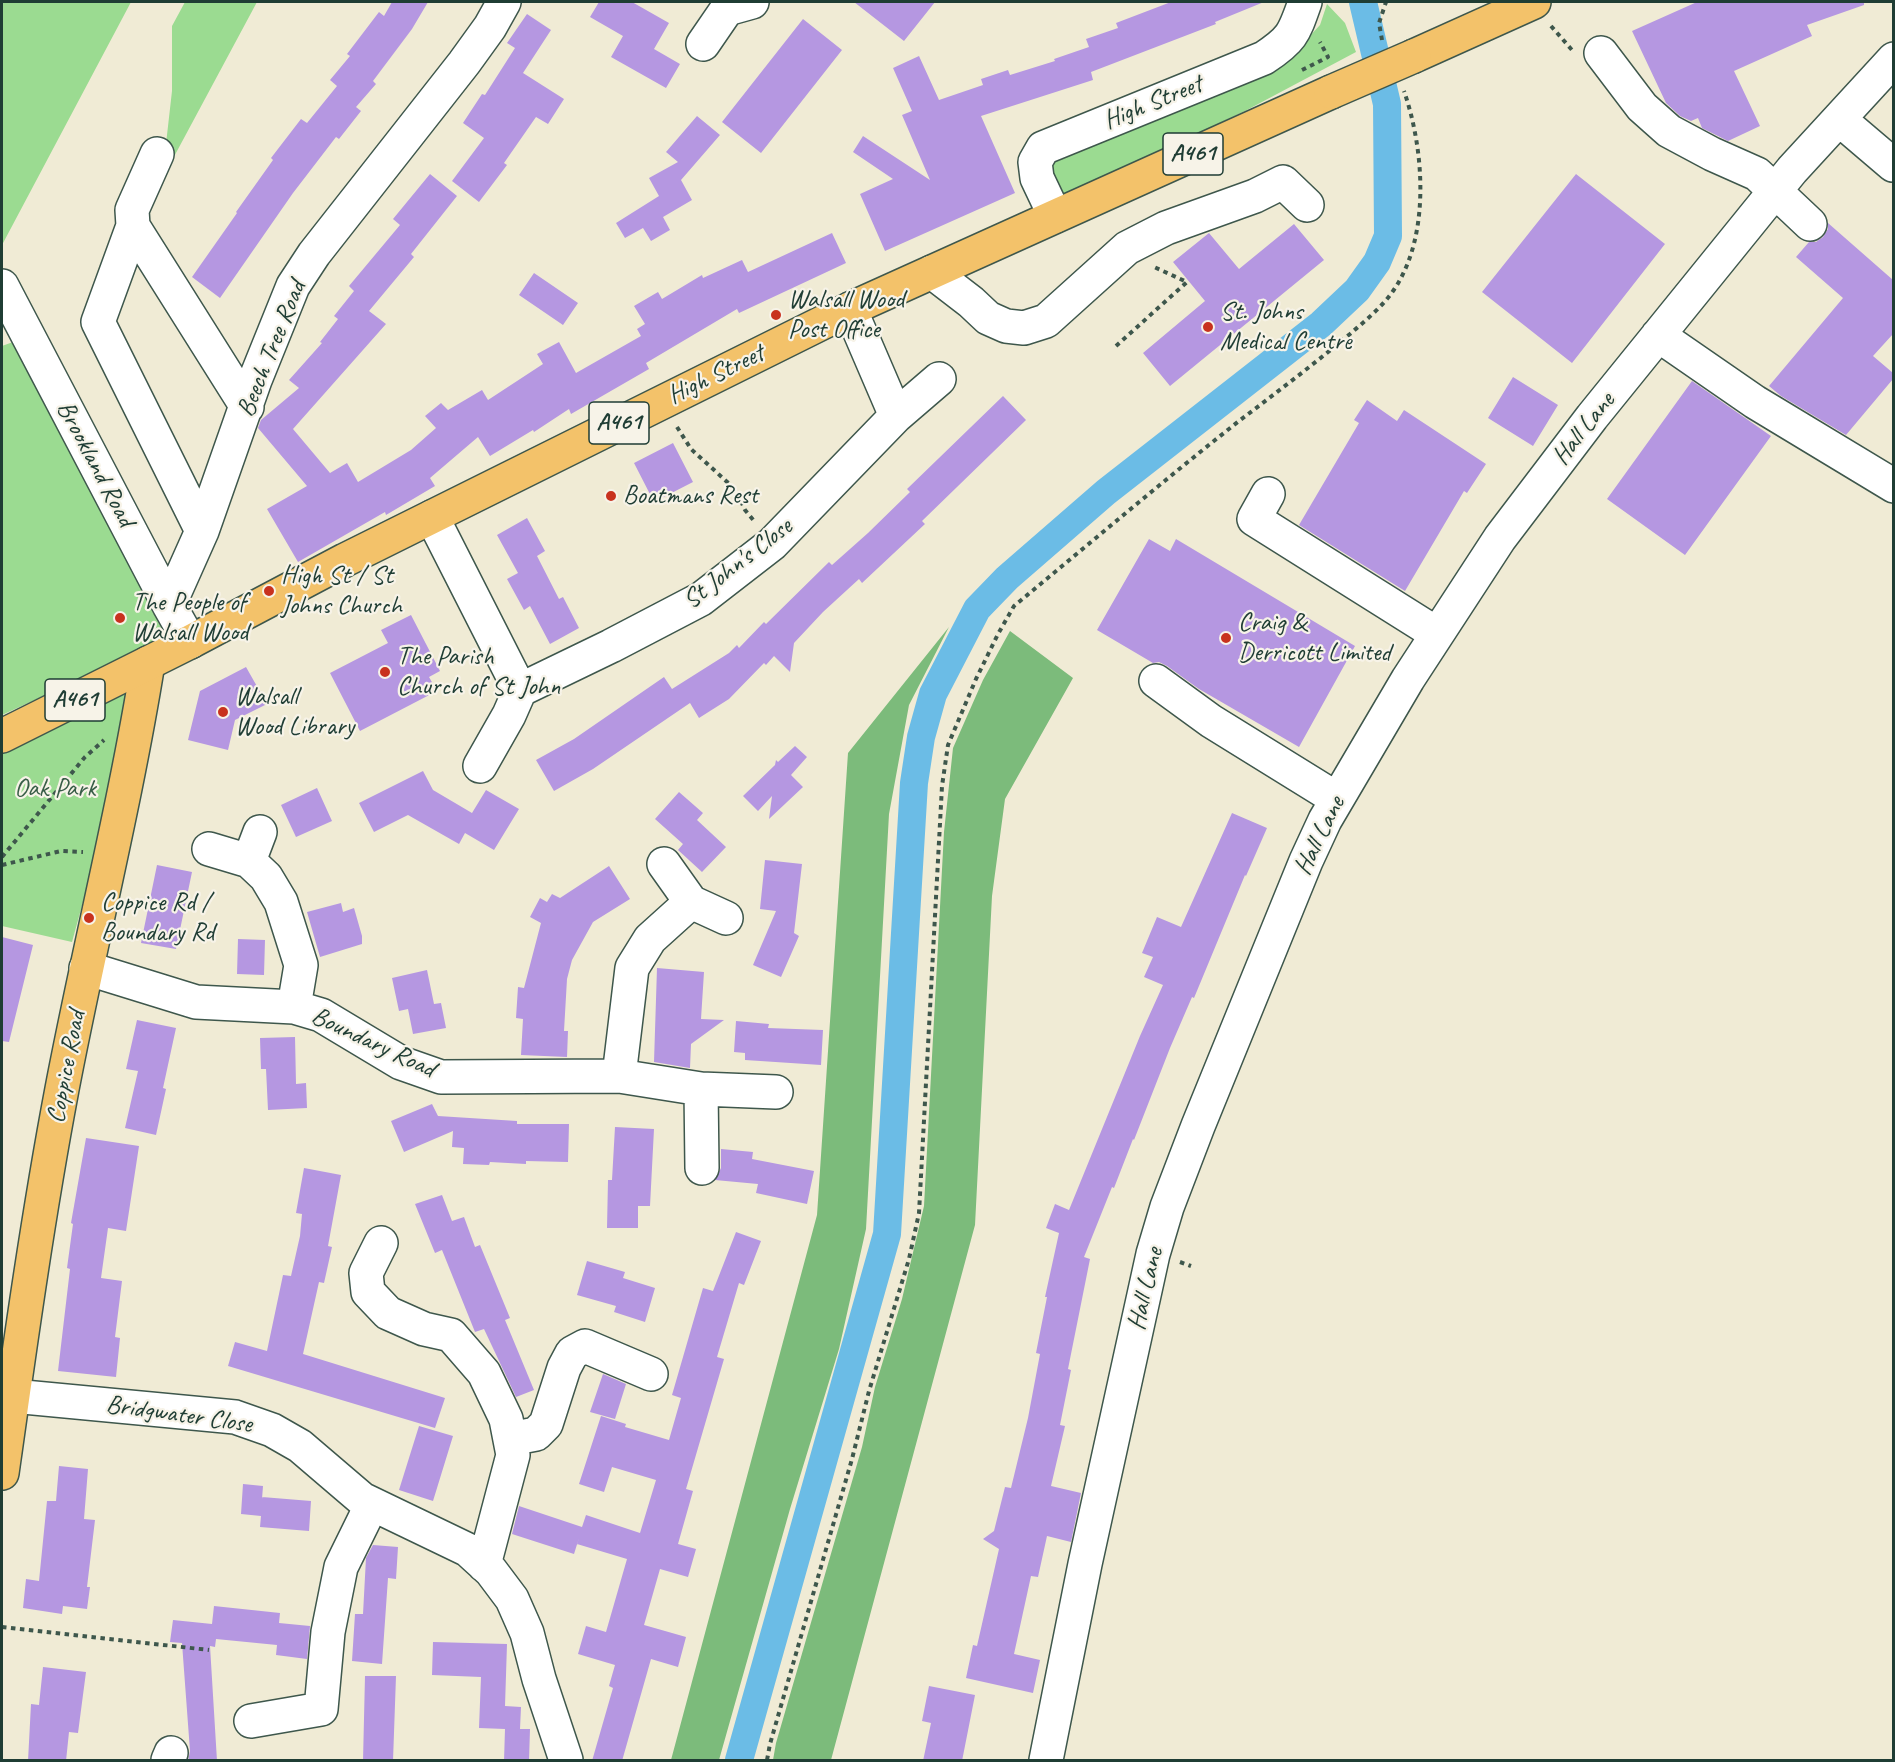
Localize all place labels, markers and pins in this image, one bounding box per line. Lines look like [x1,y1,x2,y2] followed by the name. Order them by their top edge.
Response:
[788,284,904,346] place label: Walsall Wood Post Office
[1220,296,1352,358] place label: St. Johns Medical Centre
[769,308,783,322] marker: Walsall Wood Post Office
[1201,320,1215,334] marker: St. Johns Medical Centre
[623,480,758,512] place label: Boatmans Rest
[604,489,618,503] marker: Boatmans Rest
[281,560,402,622] place label: High St / St Johns Church
[262,584,276,598] marker: High St / St Johns Church
[132,587,248,648] place label: The People of Walsall Wood
[1238,607,1391,668] place label: Craig & Derricott Limited
[113,611,127,625] marker: The People of Walsall Wood
[1219,631,1233,645] marker: Craig & Derricott Limited
[397,641,560,702] place label: The Parish Church of St John
[378,665,392,679] marker: The Parish Church of St John
[235,681,354,742] place label: Walsall Wood Library
[216,705,230,719] marker: Walsall Wood Library
[101,887,214,948] place label: Coppice Rd / Boundary Rd
[82,911,96,925] marker: Coppice Rd / Boundary Rd

